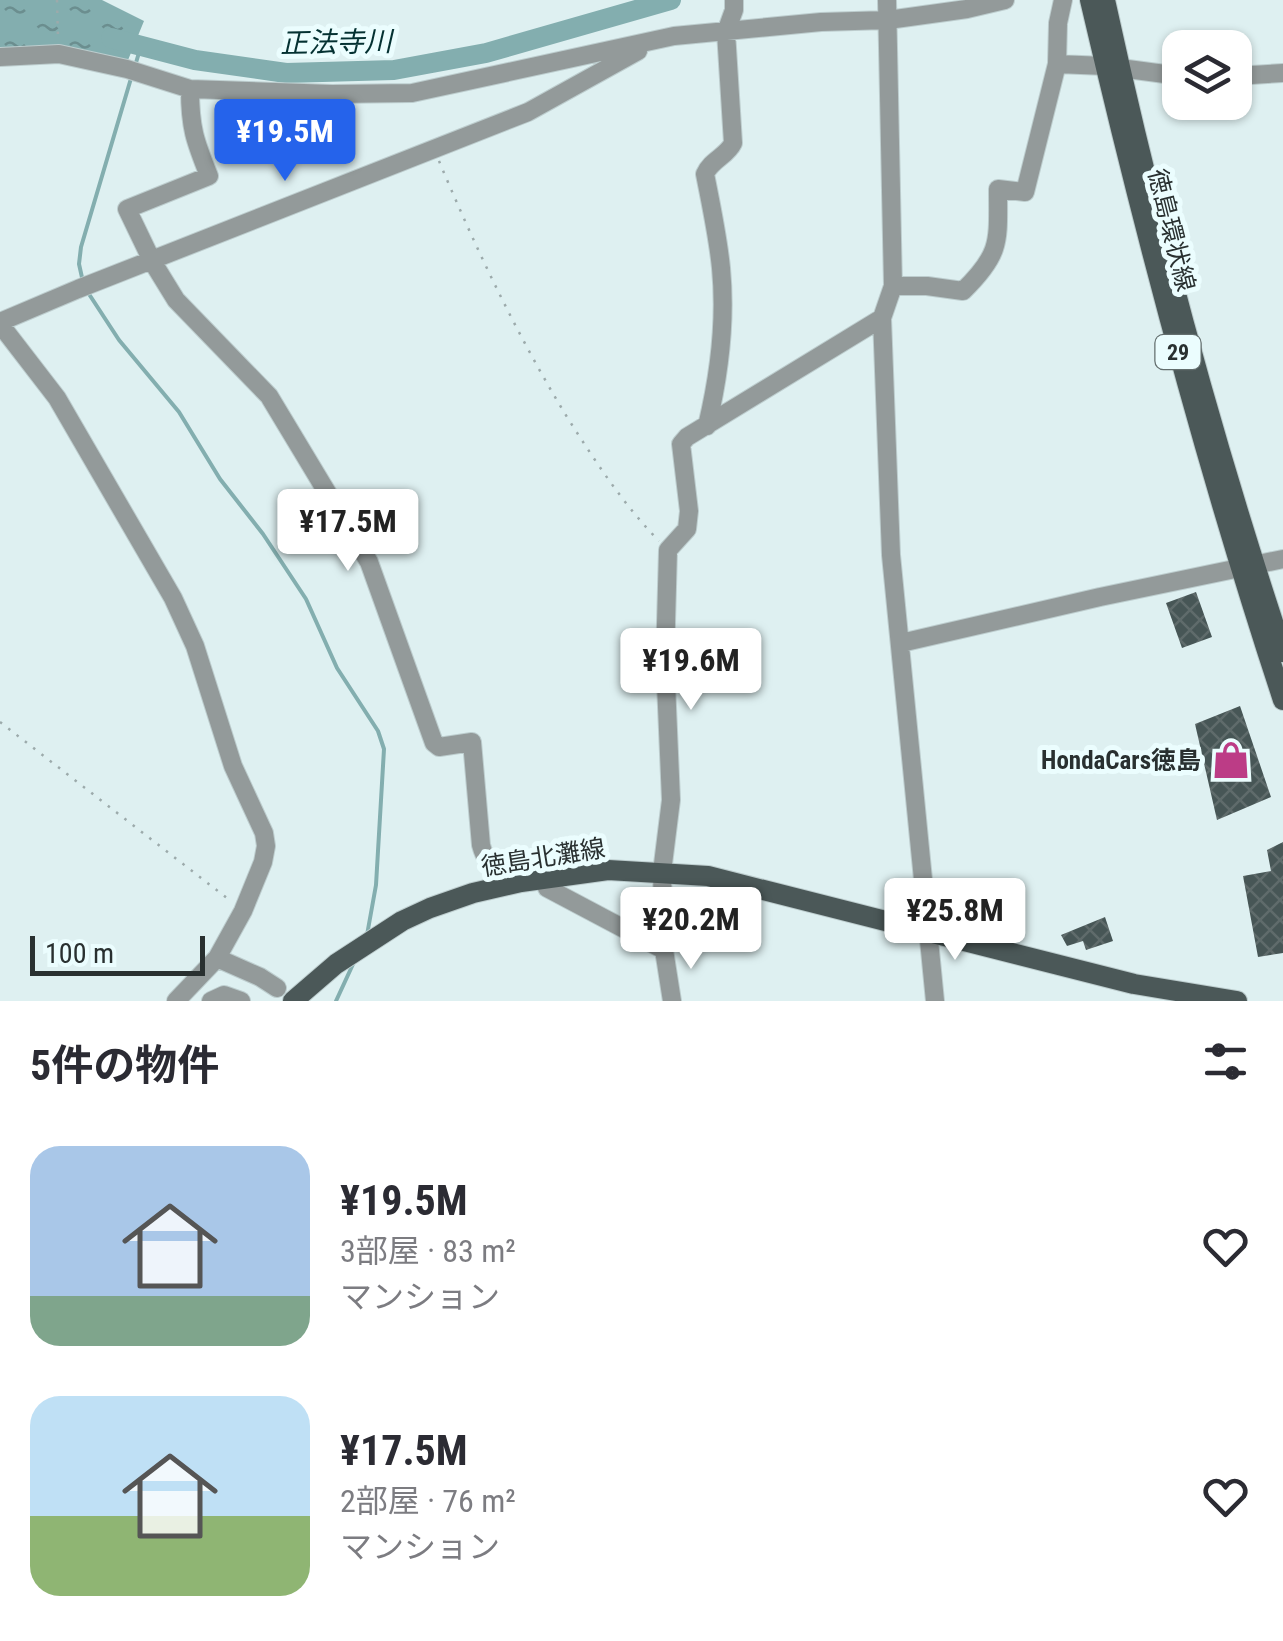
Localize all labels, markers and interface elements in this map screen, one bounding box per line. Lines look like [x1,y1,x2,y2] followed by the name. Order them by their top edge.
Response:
[280,25,395,60] water label: 正法寺川
[1162,30,1252,120] map controls
[1162,30,1252,120] button: layers
[204,99,366,184] pin: ¥19.5M
[236,112,334,150] text: ¥19.5M
[1142,166,1201,294] street label: 徳島環状線
[1156,335,1200,369] road number: 29
[267,489,429,574] pin: ¥17.5M
[299,502,397,540] text: ¥17.5M
[610,628,772,713] pin: ¥19.6M
[642,641,740,679] text: ¥19.6M
[1210,739,1252,781] shop icon: HondaCars徳島
[1041,746,1201,775] place label: HondaCars徳島
[479,833,607,882] street label: 徳島北灘線
[874,878,1036,963] pin: ¥25.8M
[610,887,772,972] pin: ¥20.2M
[906,891,1004,929] text: ¥25.8M
[642,900,740,938] text: ¥20.2M
[30,931,205,976] scale bar
[45,937,114,970] text: 100 m
[1198,1034,1253,1089] icon: filters
[30,1041,219,1090] text: 5件の物件
[340,1176,468,1225] text: ¥19.5M
[110,1186,230,1306] icon: home
[1198,1219,1253,1274] icon: heart
[340,1232,516,1270] text: 3部屋 · 83 m²
[340,1278,500,1316] text: マンション
[340,1426,468,1475] text: ¥17.5M
[110,1436,230,1556] icon: home
[1198,1469,1253,1524] icon: heart
[340,1482,516,1520] text: 2部屋 · 76 m²
[340,1528,500,1566] text: マンション

